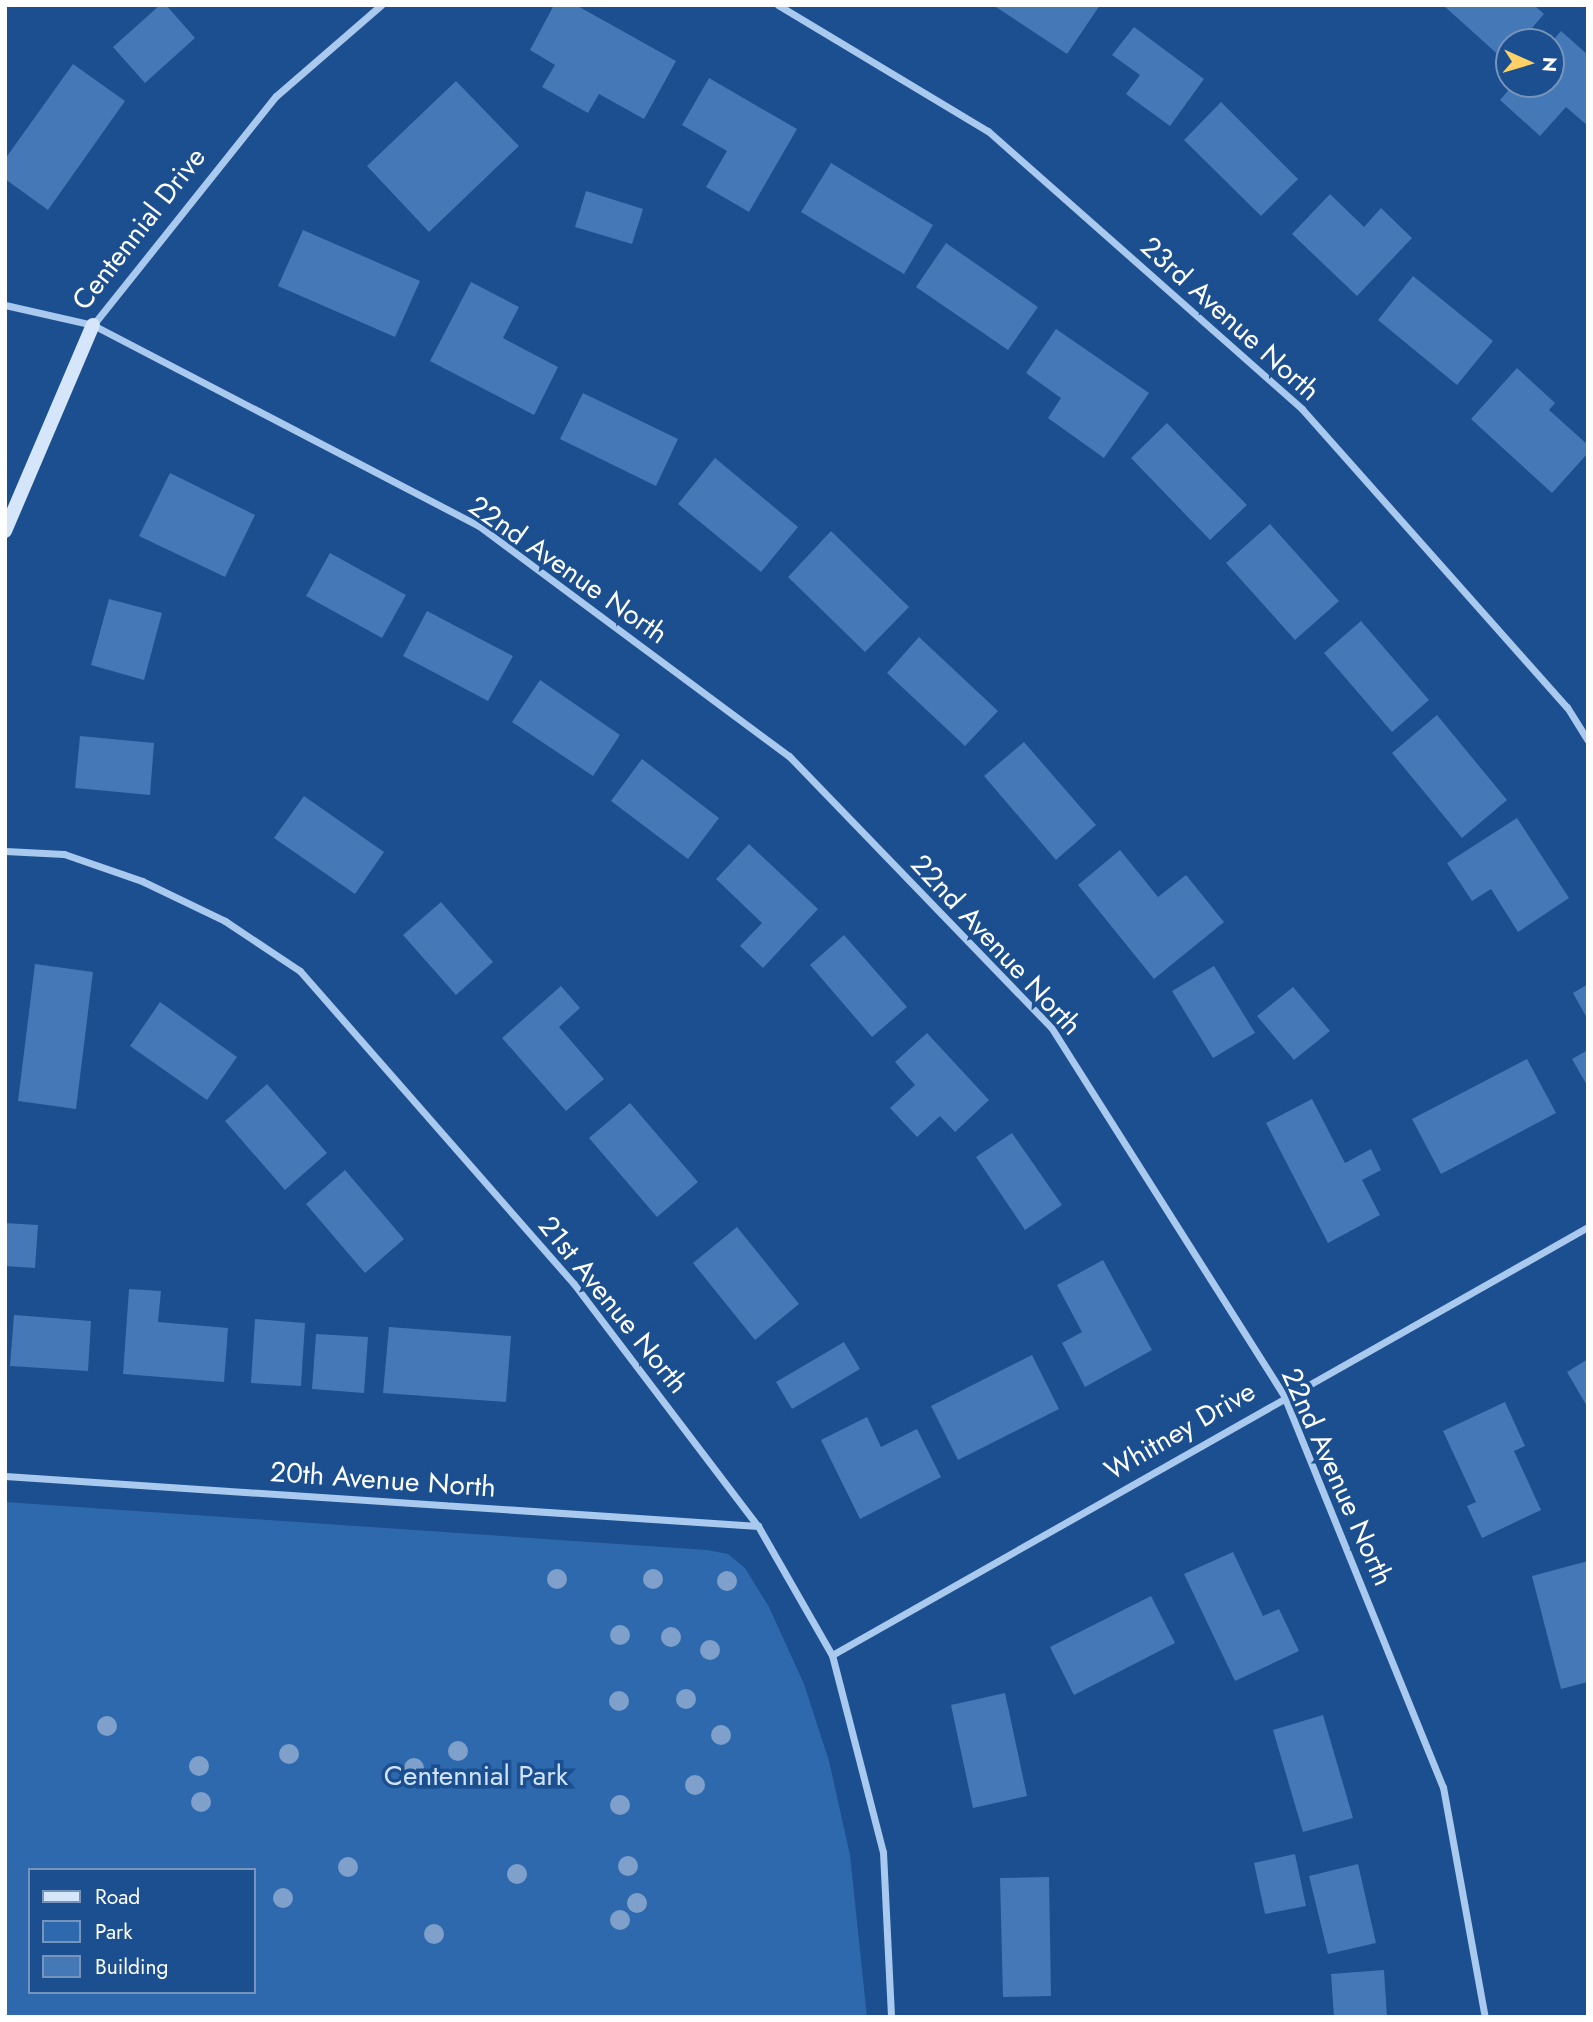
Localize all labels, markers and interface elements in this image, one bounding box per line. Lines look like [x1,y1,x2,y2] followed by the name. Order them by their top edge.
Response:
[1495,28,1565,98] north arrow
[1535,56,1563,73] text: N
[65,141,213,317] street label: Centennial Drive
[1134,230,1326,408] street label: 23rd Avenue North
[462,489,674,651] street label: 22nd Avenue North
[904,848,1088,1042] street label: 22nd Avenue North
[531,1209,695,1401] street label: 21st Avenue North
[1274,1363,1400,1591] street label: 22nd Avenue North
[1099,1374,1261,1488] street label: Whitney Drive
[269,1455,497,1505] street label: 20th Avenue North
[384,1759,568,1793] park label: Centennial Park
[28,1868,256,1994] legend
[95,1882,140,1912] text: Road
[95,1917,132,1947] text: Park
[95,1952,168,1982] text: Building

